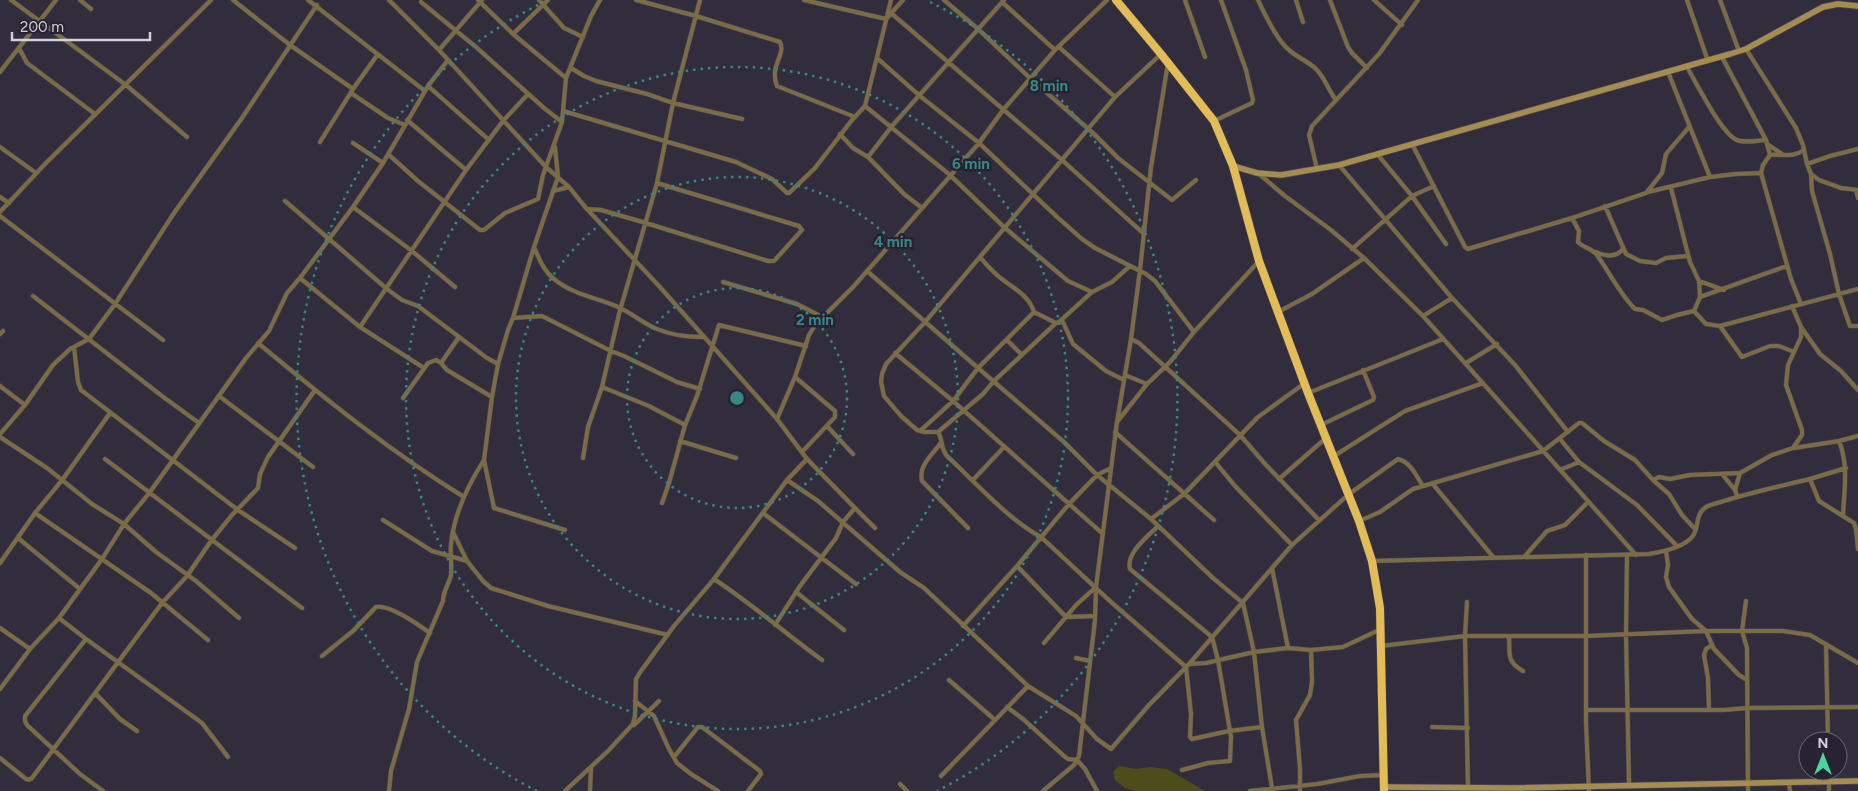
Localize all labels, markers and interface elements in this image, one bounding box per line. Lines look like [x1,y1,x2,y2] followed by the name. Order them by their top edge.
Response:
[12,10,150,42] scale bar
[20,18,64,36] text: 200 m
[1030,77,1068,95] text: 8 min
[952,155,990,173] text: 6 min
[874,233,912,251] text: 4 min
[796,311,834,329] text: 2 min
[728,389,746,407] centre of rings
[1798,731,1848,781] north arrow
[1818,735,1828,752] text: N

